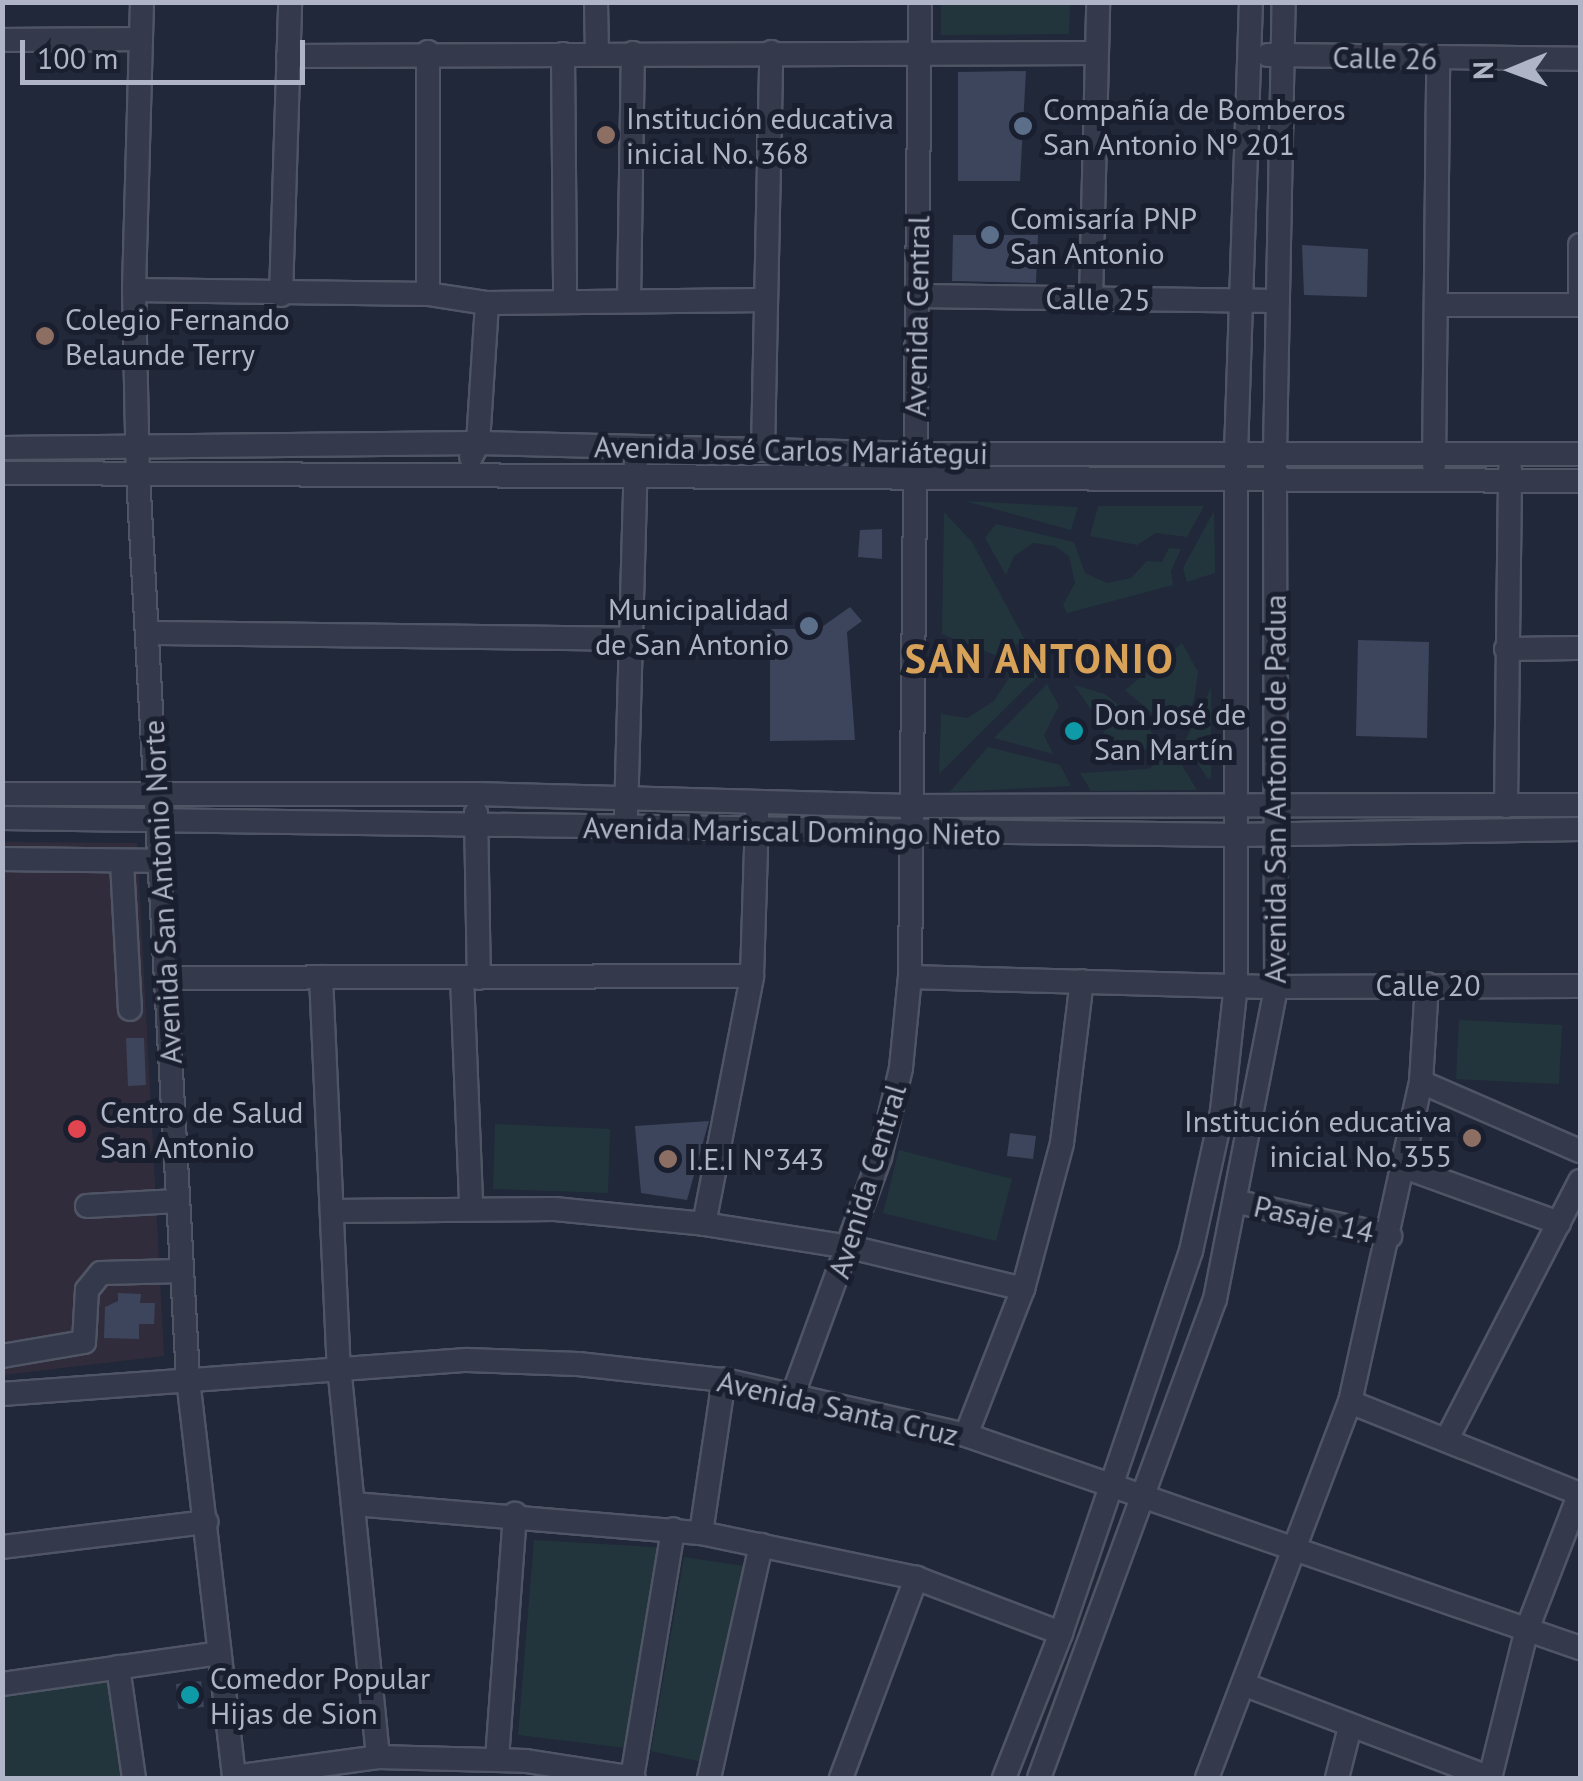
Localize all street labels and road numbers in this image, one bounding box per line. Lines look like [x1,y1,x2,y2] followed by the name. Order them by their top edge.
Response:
[1332,39,1438,77] street label: Calle 26
[897,215,937,417] street label: Avenida Central
[1045,280,1151,318] street label: Calle 25
[594,429,988,471] street label: Avenida José Carlos Mariátegui
[1257,594,1293,984] street label: Avenida San Antonio de Padua
[135,719,189,1065] street label: Avenida San Antonio Norte
[583,809,1001,853] street label: Avenida Mariscal Domingo Nieto
[1376,967,1480,1003] street label: Calle 20
[820,1080,914,1282] street label: Avenida Central
[1250,1188,1378,1250] street label: Pasaje 14
[714,1363,962,1453] street label: Avenida Santa Cruz

